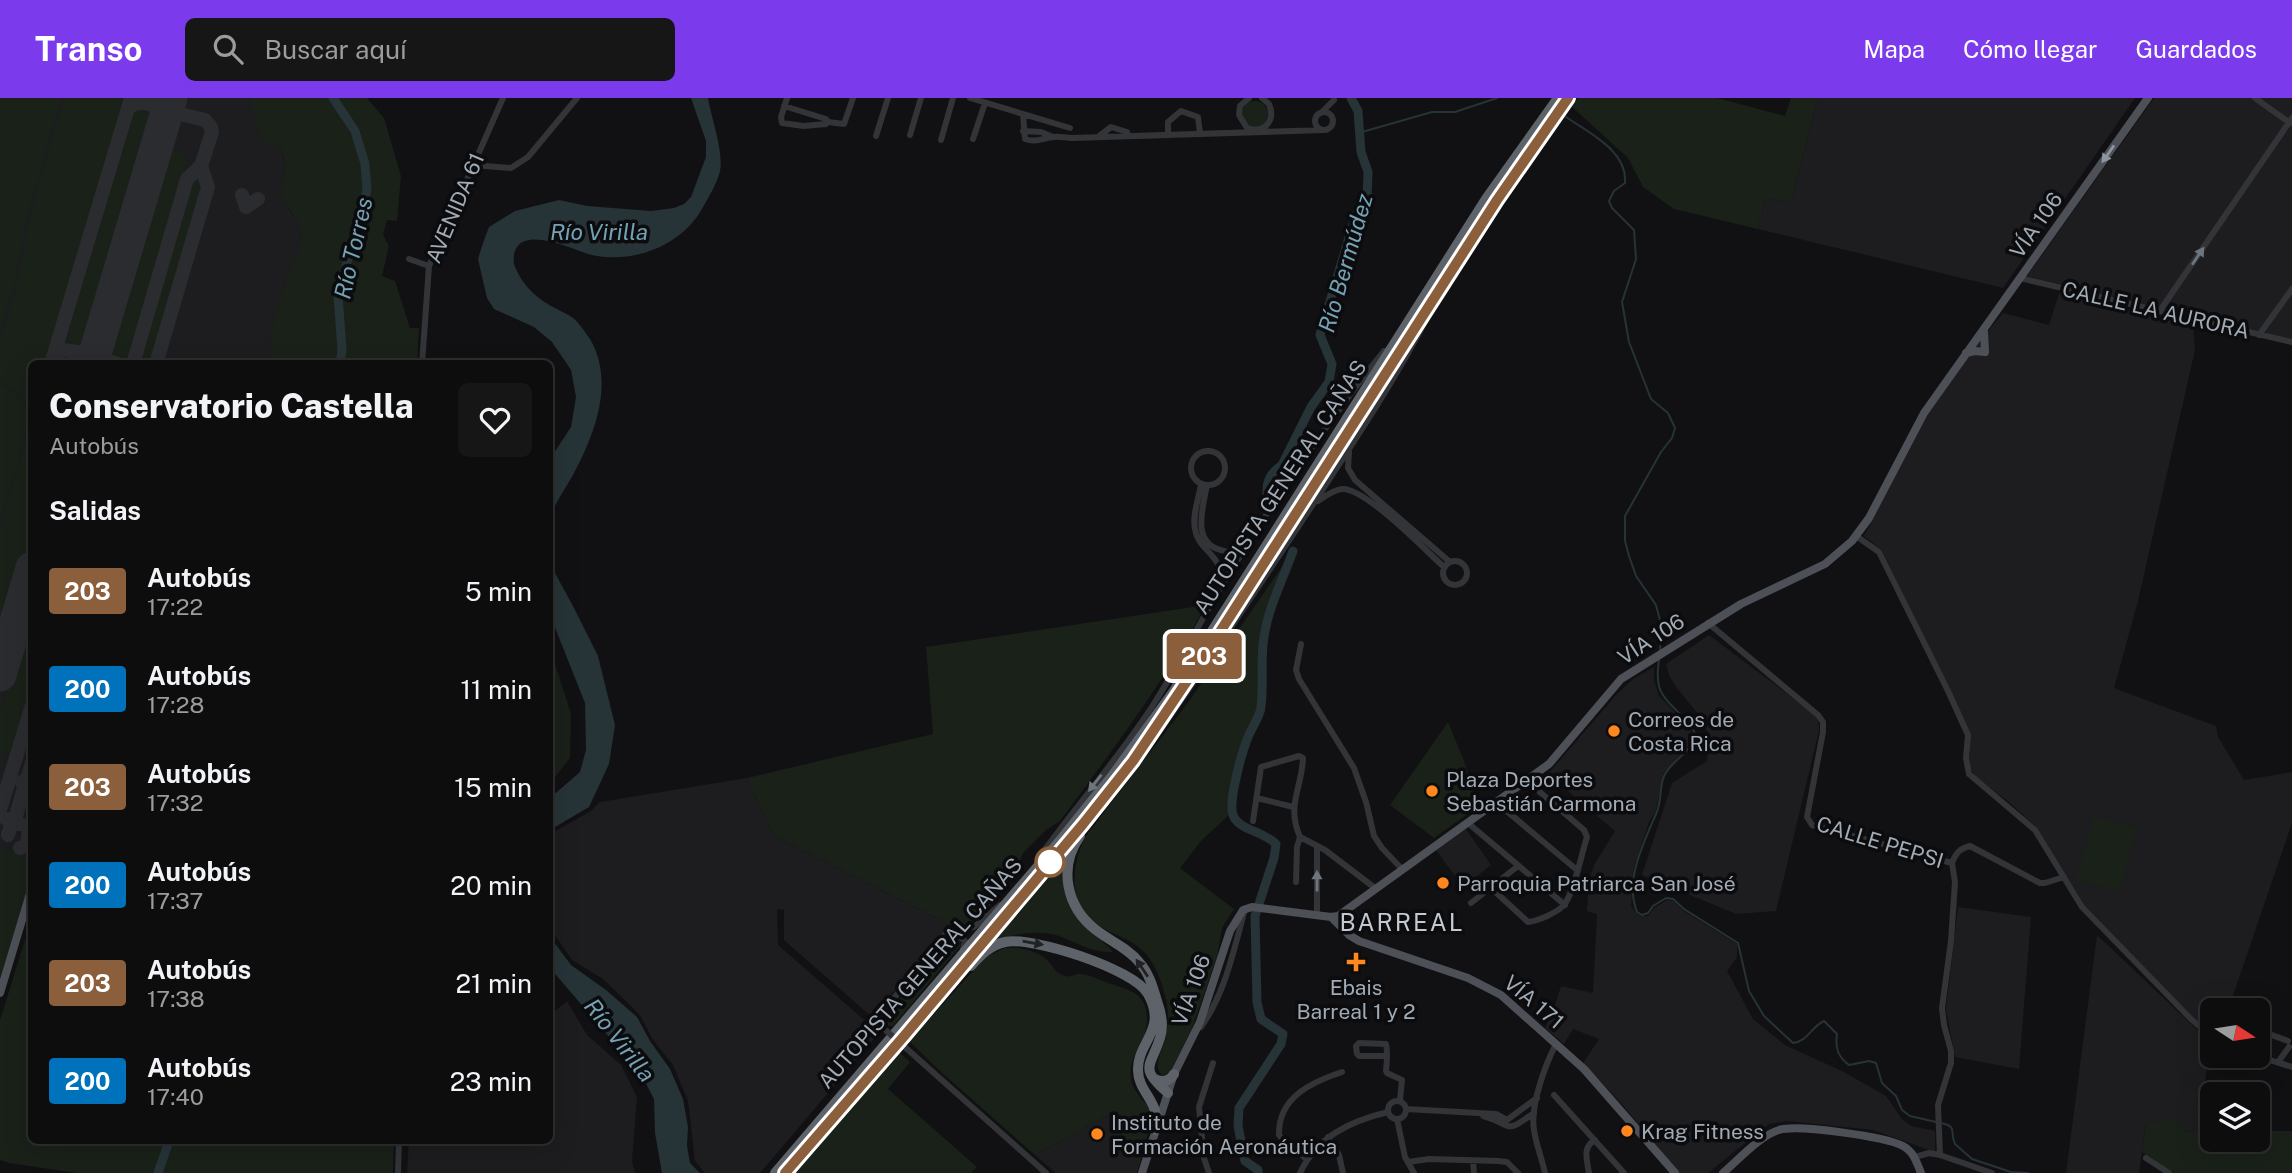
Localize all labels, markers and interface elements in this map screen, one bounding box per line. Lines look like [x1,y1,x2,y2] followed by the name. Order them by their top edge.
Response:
[185,18,675,81] search box
[35,30,143,68] text: Transo
[209,30,247,68] icon: search
[265,34,406,65] text: Buscar aquí
[1863,35,1925,63] text: Mapa
[1963,35,2097,63] text: Cómo llegar
[2135,35,2257,63] text: Guardados
[2101,145,2115,163] one-way arrow
[421,149,489,267] street label: AVENIDA 61
[2004,187,2068,263] street label: VÍA 106
[1312,190,1378,335] water label: Río Bermúdez
[328,195,378,301] water label: Río Torres
[550,218,648,245] water label: Río Virilla
[2191,246,2204,266] one-way arrow
[2060,276,2252,344] street label: CALLE LA AURORA
[1188,355,1372,619] street label: AUTOPISTA GENERAL CAÑAS
[458,383,532,457] button: heart
[49,387,414,425] text: Conservatorio Castella
[49,432,139,459] text: Autobús
[49,495,141,526] text: Salidas
[147,562,251,593] text: Autobús
[465,576,532,607] text: 5 min
[64,577,111,605] text: 203
[147,593,203,620] text: 17:22
[1613,608,1689,670] street label: VÍA 106
[1164,633,1244,679] line badge: 203
[1181,642,1227,670] text: 203
[147,660,251,691] text: Autobús
[460,674,532,705] text: 11 min
[64,675,111,703] text: 200
[147,691,204,718] text: 17:28
[1628,707,1734,756] place label: Correos de Costa Rica
[1606,723,1622,739] marker: Correos de Costa Rica
[147,758,251,789] text: Autobús
[1446,767,1636,816] place label: Plaza Deportes Sebastián Carmona
[454,772,532,803] text: 15 min
[64,773,111,801] text: 203
[1088,774,1103,792] one-way arrow
[1424,783,1440,799] marker: Plaza Deportes Sebastián Carmona
[147,789,204,816] text: 17:32
[1813,811,1947,873] street label: CALLE PEPSI
[1035,847,1065,877] unlabelled marker
[813,852,1027,1094] street label: AUTOPISTA GENERAL CAÑAS
[147,856,251,887] text: Autobús
[1311,869,1323,891] one-way arrow
[450,870,532,901] text: 20 min
[64,871,111,899] text: 200
[1457,871,1736,896] place label: Parroquia Patriarca San José
[1435,875,1451,891] marker: Parroquia Patriarca San José
[147,887,203,914] text: 17:37
[1339,908,1465,936] district label: BARREAL
[1022,938,1044,949] one-way arrow
[1167,951,1215,1029] street label: VÍA 106
[1346,952,1366,972] marker: Ebais Barreal 1 y 2
[147,954,251,985] text: Autobús
[1136,958,1149,978] one-way arrow
[456,968,532,999] text: 21 min
[64,969,111,997] text: 203
[1499,970,1569,1034] street label: VÍA 171
[1296,975,1416,1024] place label: Ebais Barreal 1 y 2
[147,985,205,1012] text: 17:38
[579,993,661,1087] water label: Río Virilla
[2200,998,2270,1068] north arrow
[2200,998,2270,1152] map controls
[147,1052,251,1083] text: Autobús
[450,1066,532,1097] text: 23 min
[64,1067,111,1095] text: 200
[2200,1082,2270,1152] button: layers
[147,1083,204,1110] text: 17:40
[1111,1110,1337,1159] place label: Instituto de Formación Aeronáutica
[1641,1119,1764,1144] place label: Krag Fitness
[1619,1123,1635,1139] marker: Krag Fitness
[1089,1126,1105,1142] marker: Instituto de Formación Aeronáutica

